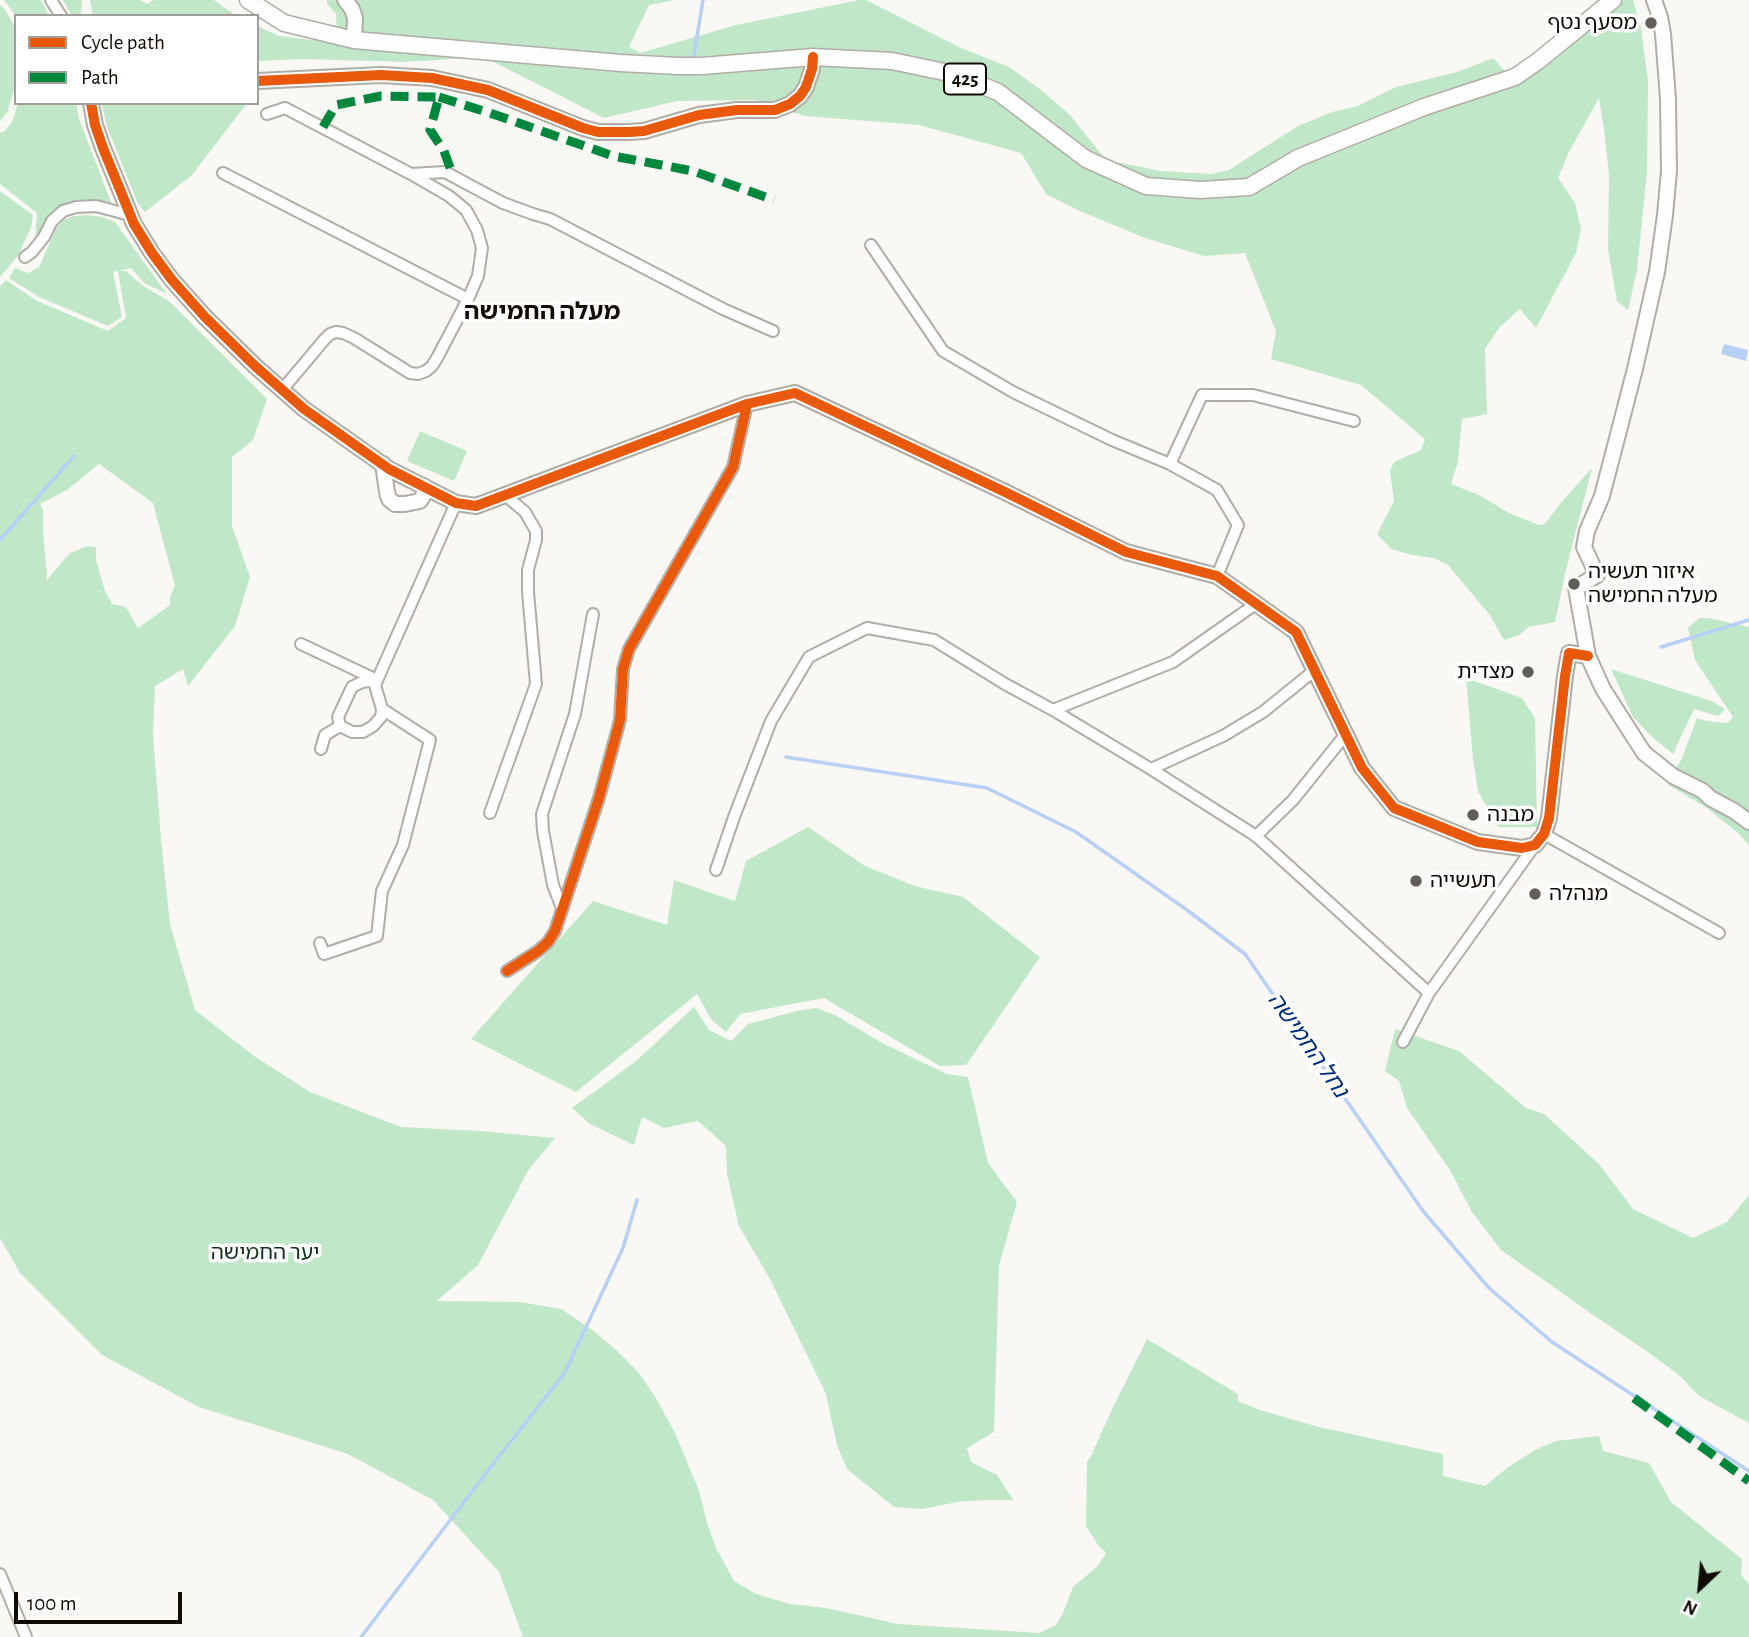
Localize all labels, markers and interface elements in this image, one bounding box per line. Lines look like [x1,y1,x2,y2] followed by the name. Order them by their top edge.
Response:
[1547,10,1637,36] place label: מסעף נטף
[14,14,259,105] legend
[1643,15,1659,31] marker: מסעף נטף
[81,32,165,53] text: Cycle path
[944,64,986,94] road number: 425
[81,67,119,88] text: Path
[464,298,620,326] district label: מעלה החמישה
[1588,559,1718,609] place label: איזור תעשיה מעלה החמישה
[1566,576,1582,592] marker: איזור תעשיה מעלה החמישה
[1457,659,1514,685] place label: מצדית
[1520,664,1536,680] marker: מצדית
[1487,802,1534,828] place label: מבנה
[1465,807,1481,823] marker: מבנה
[1430,868,1496,894] place label: תעשייה
[1408,873,1424,889] marker: תעשייה
[1549,881,1608,907] place label: מנהלה
[1527,886,1543,902] marker: מנהלה
[1262,987,1354,1103] water label: נחל החמישה
[211,1240,319,1266] park label: יער החמישה
[1665,1553,1735,1623] north arrow
[18,1578,186,1622] scale bar
[27,1593,77,1614] text: 100 m
[1680,1596,1701,1619] text: N

